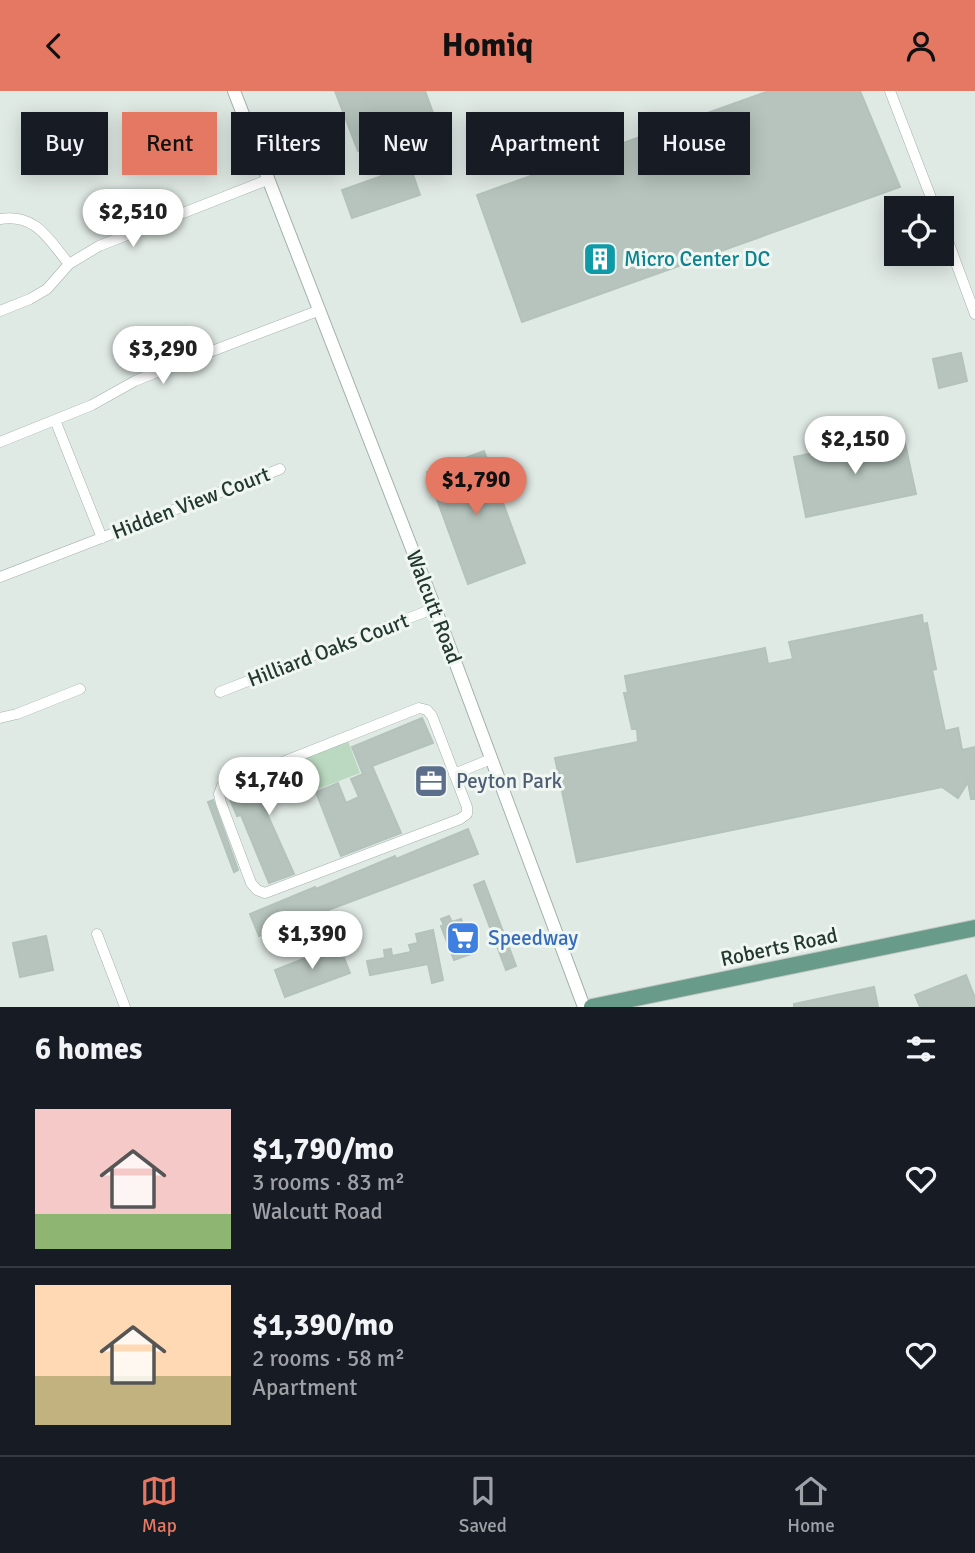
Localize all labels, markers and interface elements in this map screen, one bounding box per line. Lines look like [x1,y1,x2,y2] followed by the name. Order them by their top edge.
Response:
[442,26,533,65] text: Homiq
[35,27,73,65] icon: back
[902,27,940,65] icon: person
[21,112,108,175] chip: Buy
[122,112,217,175] chip: Rent
[231,112,345,175] chip: Filters
[359,112,452,175] chip: New
[466,112,624,175] chip: Apartment
[638,112,750,175] chip: House
[76,190,190,249] pin: $2,510
[884,196,954,266] map controls
[884,196,954,266] button: locate
[99,197,167,226] text: $2,510
[581,240,619,278] building icon: Micro Center DC
[624,246,770,272] place label: Micro Center DC
[106,327,220,386] pin: $3,290
[129,334,197,363] text: $3,290
[798,417,912,476] pin: $2,150
[821,424,889,453] text: $2,150
[419,457,533,517] pin: $1,790
[108,461,274,545] street label: Hidden View Court
[442,465,510,494] text: $1,790
[400,547,468,667] street label: Walcutt Road
[244,607,412,693] street label: Hilliard Oaks Court
[212,757,326,817] pin: $1,740
[412,762,450,800] office icon: Peyton Park
[235,765,303,794] text: $1,740
[456,768,563,794] place label: Peyton Park
[255,911,369,971] pin: $1,390
[278,919,346,948] text: $1,390
[444,919,482,957] supermarket icon: Speedway
[718,922,840,972] street label: Roberts Road
[488,925,578,951] place label: Speedway
[902,1030,940,1068] icon: filters
[35,1031,142,1068] text: 6 homes
[252,1131,394,1168] text: $1,790/mo
[91,1137,175,1221] icon: home
[902,1160,940,1198] icon: heart
[252,1168,405,1197] text: 3 rooms · 83 m²
[252,1197,383,1226] text: Walcutt Road
[252,1307,394,1344] text: $1,390/mo
[91,1313,175,1397] icon: home
[902,1336,940,1374] icon: heart
[252,1344,405,1373] text: 2 rooms · 58 m²
[252,1373,357,1402] text: Apartment
[140,1472,178,1538] tab: Map
[459,1472,507,1538] tab: Saved
[787,1472,835,1538] tab: Home

